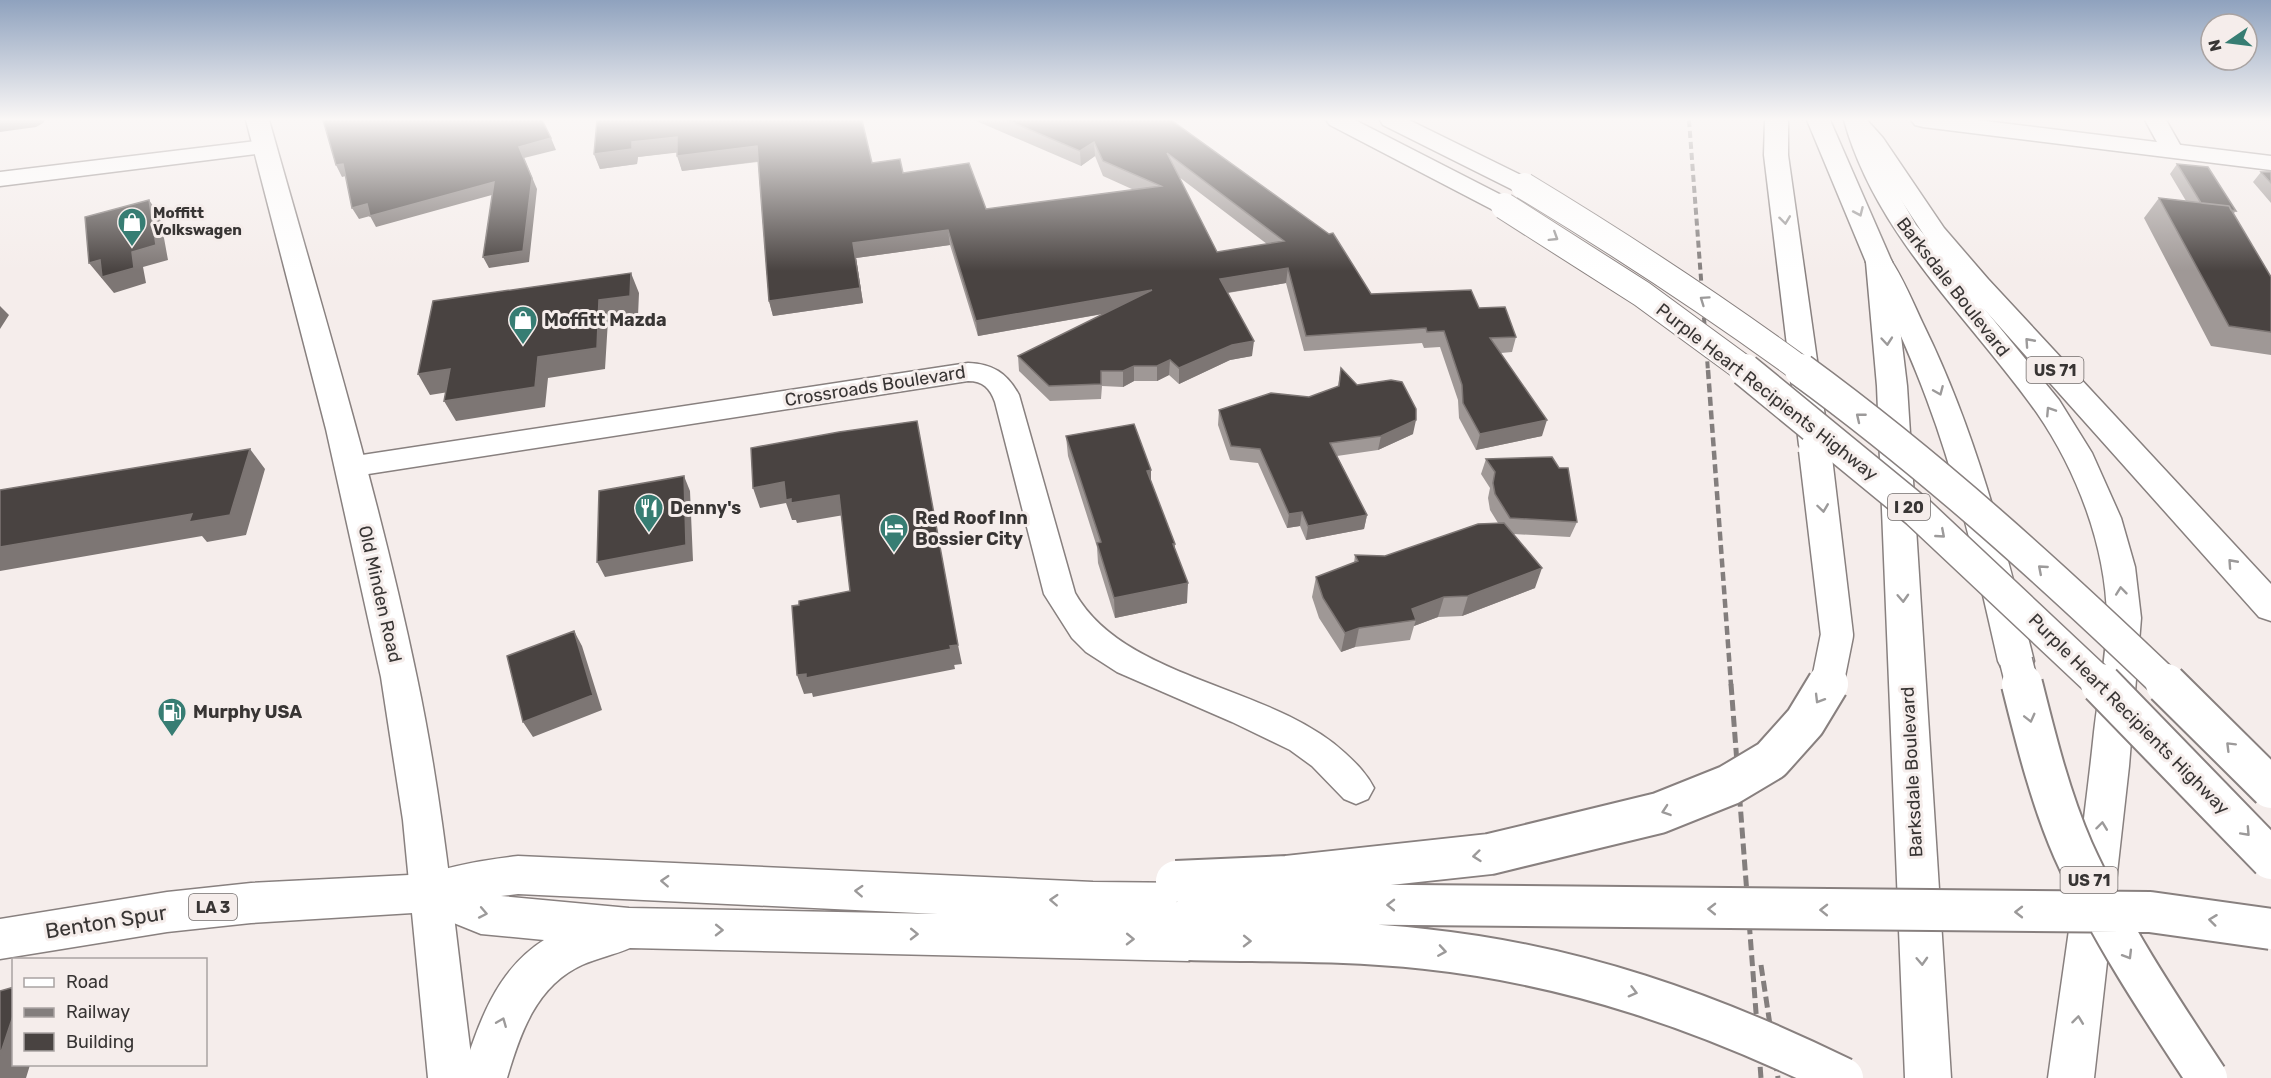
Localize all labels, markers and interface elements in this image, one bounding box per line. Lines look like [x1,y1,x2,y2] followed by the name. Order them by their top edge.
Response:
[2199,12,2259,72] north arrow
[2204,38,2226,53] text: N
[153,204,242,239] place label: Moffitt Volkswagen
[1852,205,1864,216] one-way arrow
[116,206,148,248] shop icon: Moffitt Volkswagen
[1892,213,2014,361] street label: Barksdale Boulevard
[1778,215,1790,224] one-way arrow
[1548,229,1558,241] one-way arrow
[1700,296,1711,307] one-way arrow
[1652,299,1882,485] street label: Purple Heart Recipients Highway
[507,304,539,346] shop icon: Moffitt Mazda
[544,309,667,331] place label: Moffitt Mazda
[1880,336,1893,345] one-way arrow
[2025,338,2036,349] one-way arrow
[2026,357,2084,383] road number: US 71
[783,361,967,411] street label: Crossroads Boulevard
[1932,385,1944,396] one-way arrow
[2046,407,2057,418] one-way arrow
[1856,414,1867,425] one-way arrow
[633,492,665,534] restaurant icon: Denny's
[1888,494,1930,520] road number: I 20
[670,497,741,519] place label: Denny's
[1816,504,1829,513] one-way arrow
[915,507,1028,550] place label: Red Roof Inn Bossier City
[878,512,910,554] hotel icon: Red Roof Inn Bossier City
[354,523,406,665] street label: Old Minden Road
[1934,527,1945,538] one-way arrow
[2228,560,2239,570] one-way arrow
[2038,565,2049,576] one-way arrow
[2115,586,2128,595] one-way arrow
[1896,594,1909,603] one-way arrow
[2024,609,2234,819] street label: Purple Heart Recipients Highway
[1897,686,1927,858] street label: Barksdale Boulevard
[1814,693,1826,703] one-way arrow
[156,696,188,738] fuel station icon: Murphy USA
[193,701,302,723] place label: Murphy USA
[2023,713,2036,723] one-way arrow
[2226,742,2237,753] one-way arrow
[1661,803,1672,816] one-way arrow
[2096,822,2108,831] one-way arrow
[2238,825,2249,836] one-way arrow
[1472,849,1481,861] one-way arrow
[2060,867,2118,893] road number: US 71
[660,875,669,888] one-way arrow
[855,884,864,897] one-way arrow
[1050,893,1059,906] one-way arrow
[189,894,237,920] road number: LA 3
[1386,899,1395,911] one-way arrow
[43,900,168,943] street label: Benton Spur
[1707,902,1716,915] one-way arrow
[1819,904,1828,916] one-way arrow
[478,906,488,919] one-way arrow
[2014,906,2023,918] one-way arrow
[2209,914,2218,926] one-way arrow
[715,924,724,936] one-way arrow
[910,928,919,940] one-way arrow
[1126,932,1135,945] one-way arrow
[1243,935,1252,947] one-way arrow
[1437,945,1447,957] one-way arrow
[2121,949,2133,959] one-way arrow
[1915,956,1928,965] one-way arrow
[12,958,207,1066] legend
[66,971,109,993] text: Road
[1627,985,1637,997] one-way arrow
[66,1001,130,1023] text: Railway
[2072,1015,2084,1025] one-way arrow
[495,1018,507,1029] one-way arrow
[66,1031,134,1053] text: Building

